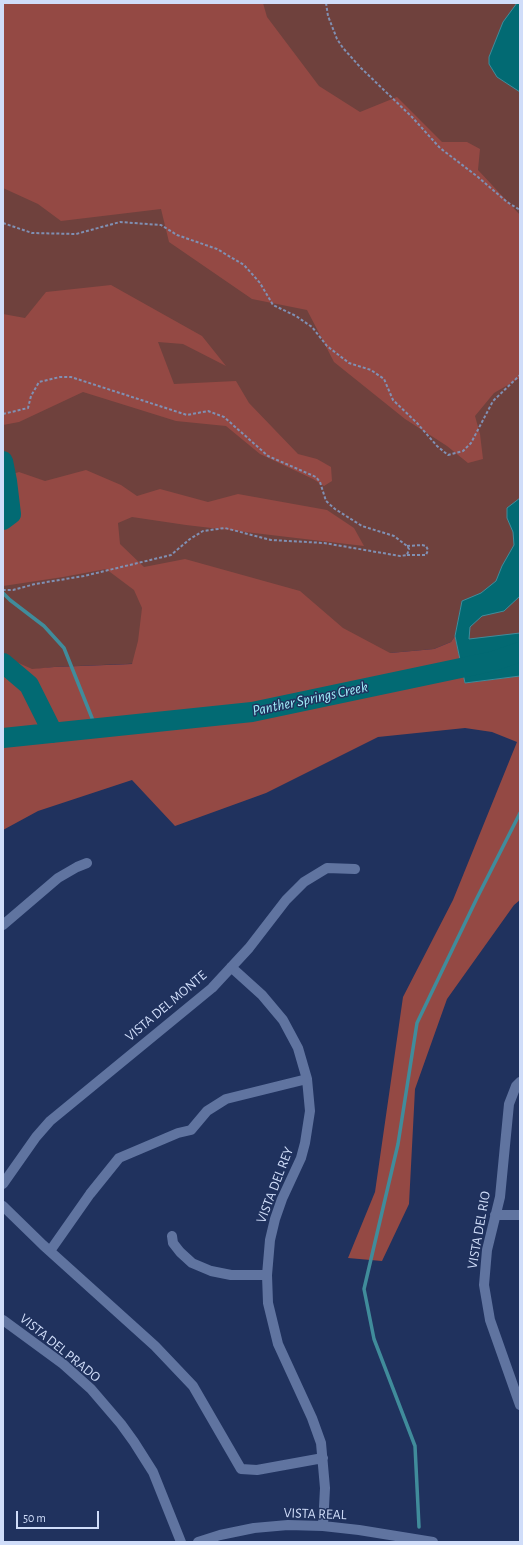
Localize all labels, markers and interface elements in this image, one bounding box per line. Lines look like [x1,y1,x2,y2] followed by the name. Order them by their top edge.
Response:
[251,678,369,720] water label: Panther Springs Creek
[122,967,210,1045] street label: VISTA DEL MONTE
[253,1144,297,1226] street label: VISTA DEL REY
[464,1190,494,1270] street label: VISTA DEL RIO
[16,1310,104,1386] street label: VISTA DEL PRADO
[18,1503,101,1529] scale bar
[283,1505,347,1523] street label: VISTA REAL
[23,1512,46,1524] text: 50 m

